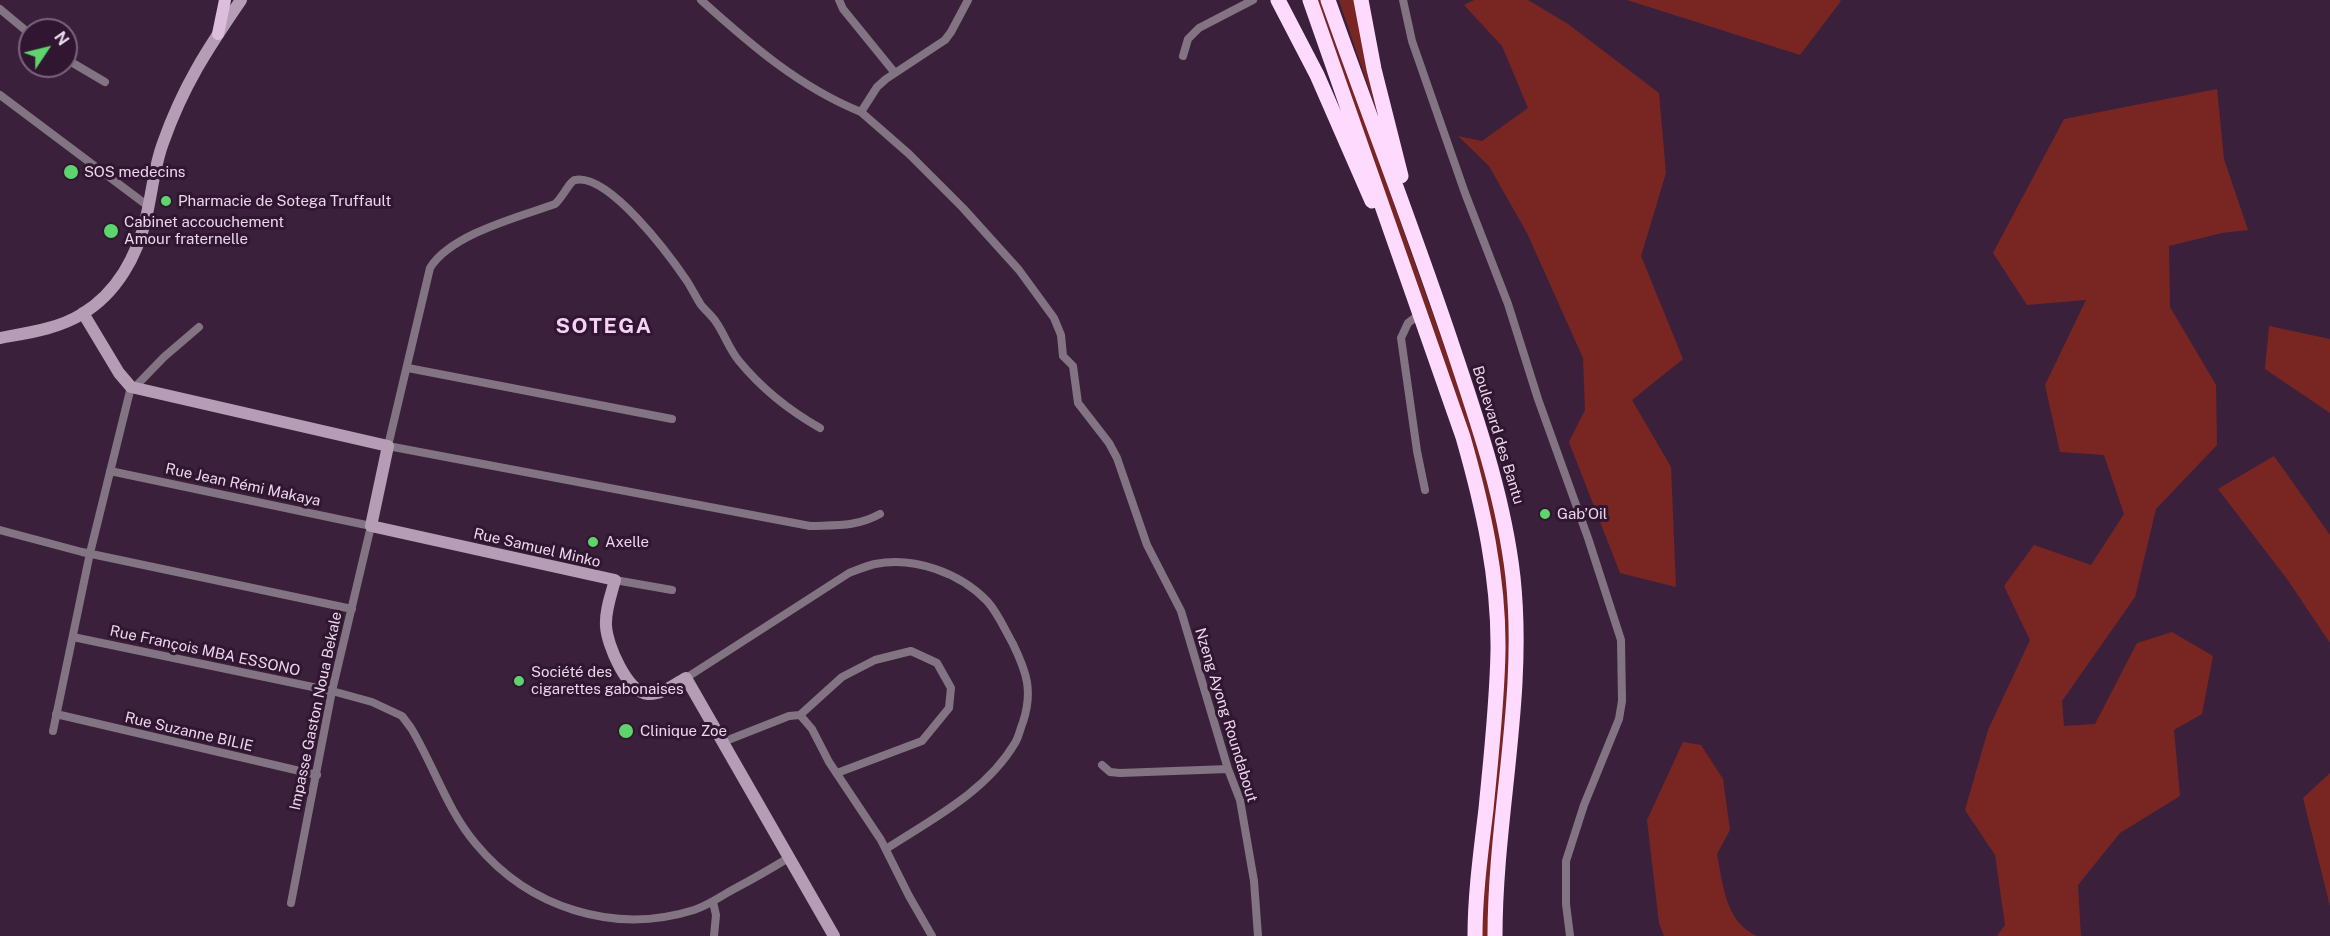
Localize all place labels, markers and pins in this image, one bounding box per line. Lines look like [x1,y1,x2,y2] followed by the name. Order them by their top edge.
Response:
[62,163,80,181] marker: SOS medecins
[84,163,185,181] place label: SOS medecins
[178,192,391,210] place label: Pharmacie de Sotega Truffault
[159,194,173,208] marker: Pharmacie de Sotega Truffault
[124,213,284,248] place label: Cabinet accouchement Amour fraternelle
[102,222,120,240] marker: Cabinet accouchement Amour fraternelle
[1557,505,1607,523] place label: Gab’Oil
[1538,507,1552,521] marker: Gab’Oil
[605,533,649,551] place label: Axelle
[586,535,600,549] marker: Axelle
[531,663,684,698] place label: Société des cigarettes gabonaises
[512,674,526,688] marker: Société des cigarettes gabonaises
[617,722,635,740] marker: Clinique Zoe
[640,722,727,740] place label: Clinique Zoe

